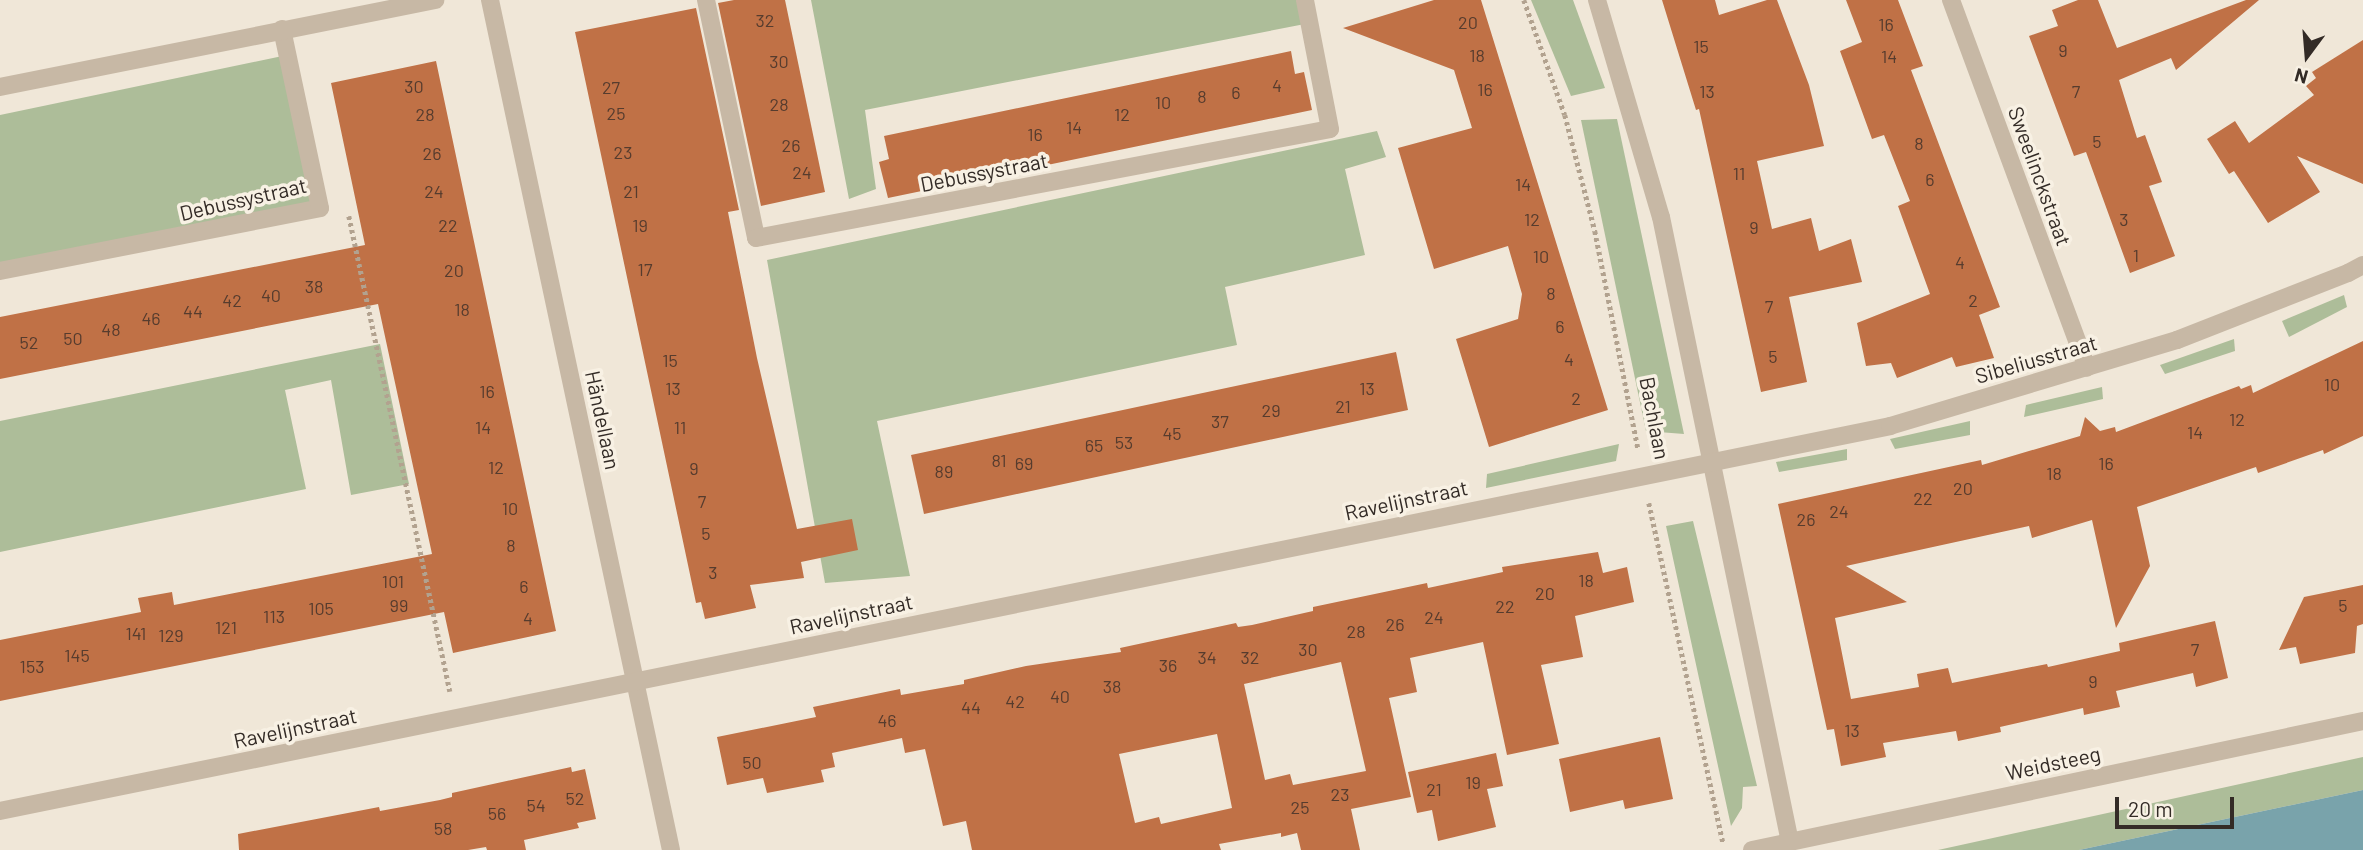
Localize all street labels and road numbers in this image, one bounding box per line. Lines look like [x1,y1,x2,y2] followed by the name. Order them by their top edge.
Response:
[2003,103,2077,249] street label: Sweelinckstraat
[918,147,1050,197] street label: Debussystraat
[177,172,309,226] street label: Debussystraat
[1972,330,2100,388] street label: Sibeliusstraat
[580,368,626,472] street label: Händellaan
[1635,375,1675,461] street label: Bachlaan
[1342,475,1470,525] street label: Ravelijnstraat
[787,589,915,639] street label: Ravelijnstraat
[231,703,359,753] street label: Ravelijnstraat
[2003,741,2103,785] street label: Weidsteeg

